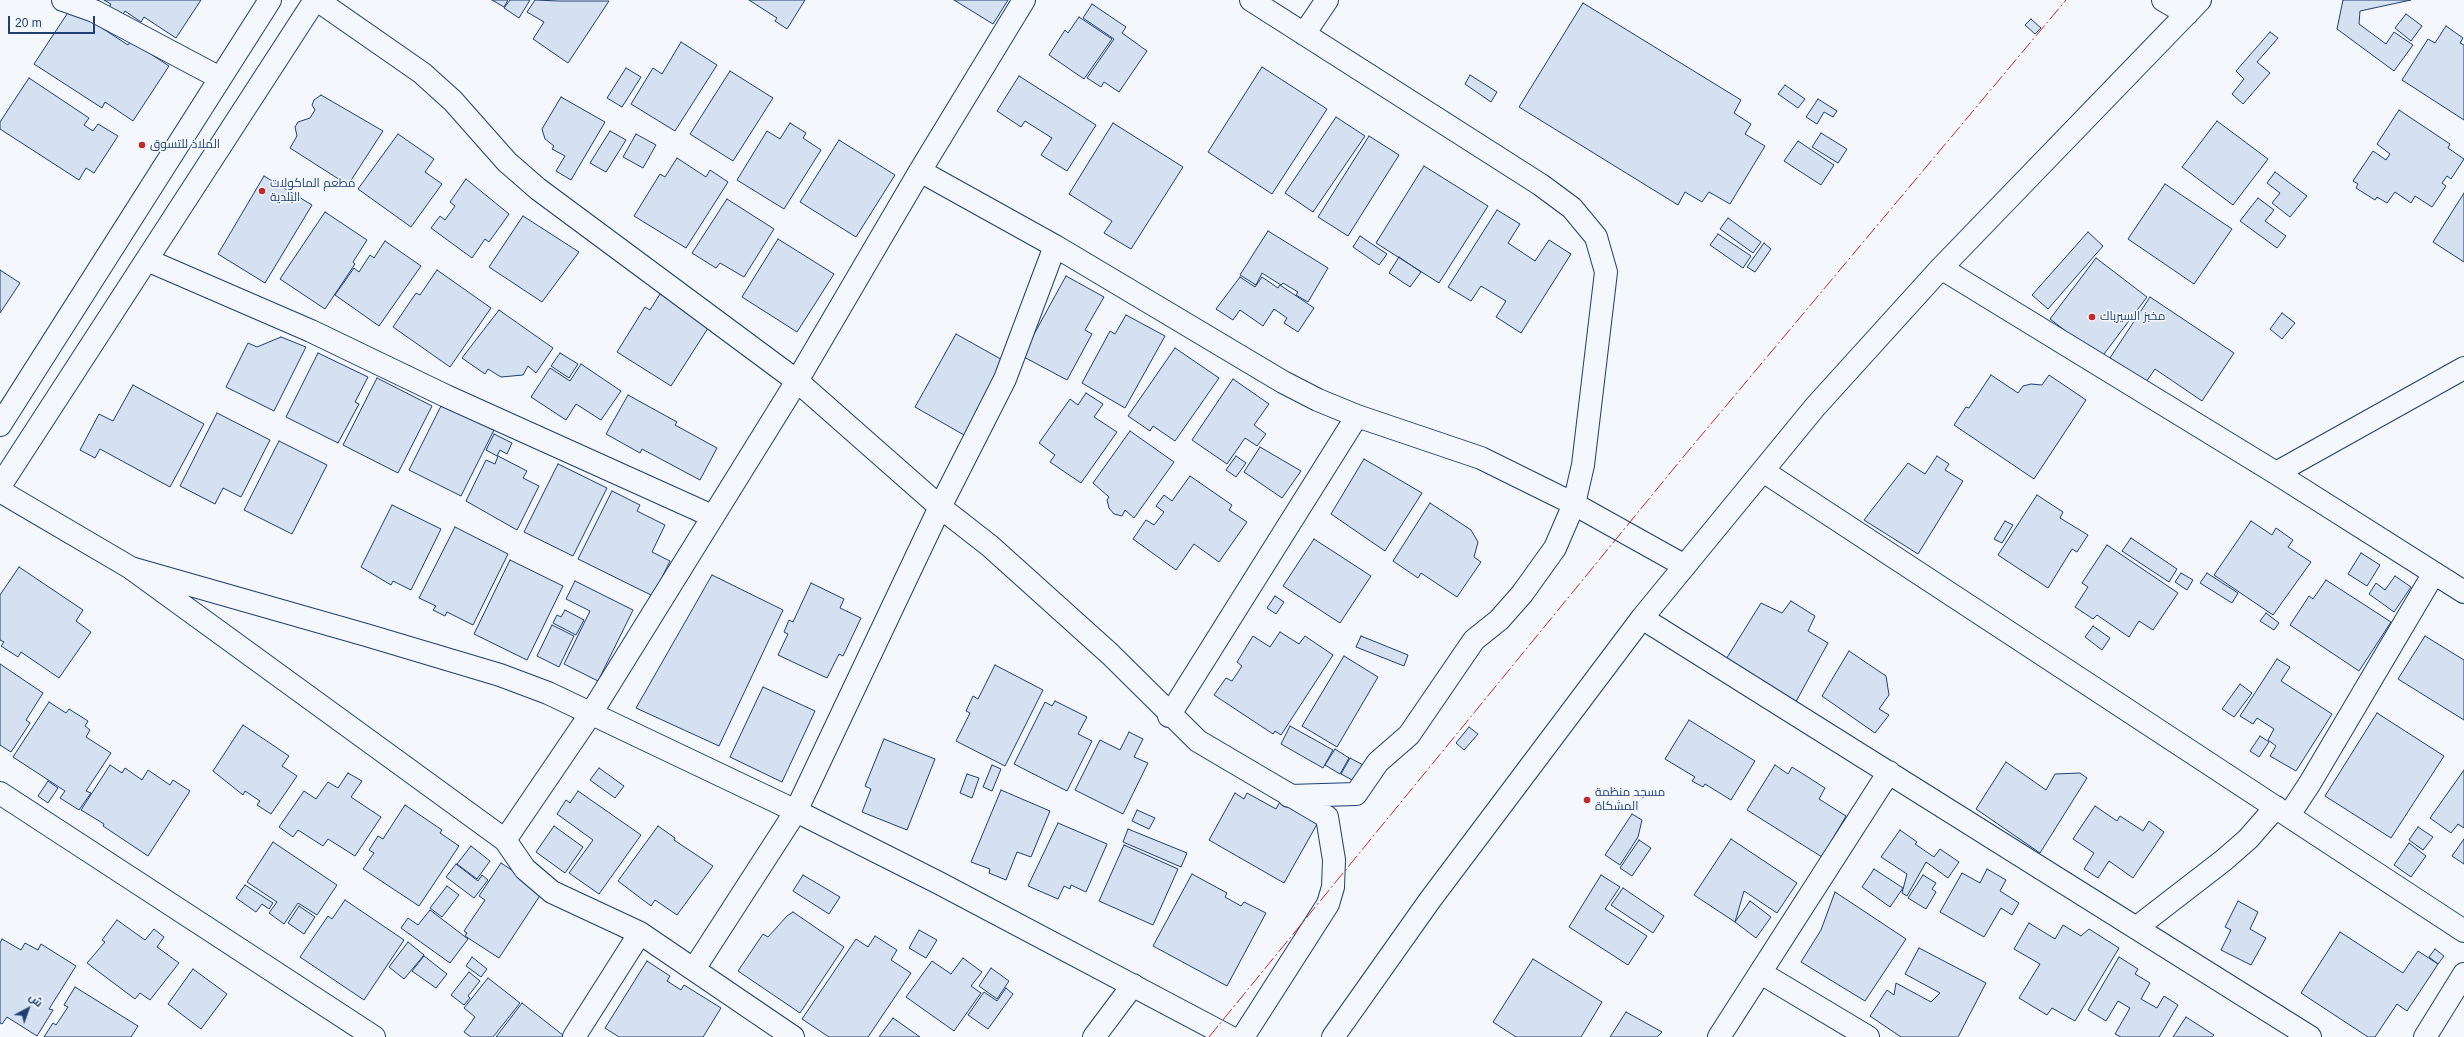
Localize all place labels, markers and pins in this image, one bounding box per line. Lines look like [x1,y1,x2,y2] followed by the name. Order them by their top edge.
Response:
[150,138,220,152] place label: الملاذ للتسوق
[137,140,147,150] marker: الملاذ للتسوق
[270,177,355,205] place label: مطعم الماكولات البلدية
[257,186,267,196] marker: مطعم الماكولات البلدية
[2100,310,2166,324] place label: مخبز السيرباك
[2087,312,2097,322] marker: مخبز السيرباك
[1595,786,1665,814] place label: مسجد منظمة المشكاة
[1582,795,1592,805] marker: مسجد منظمة المشكاة

